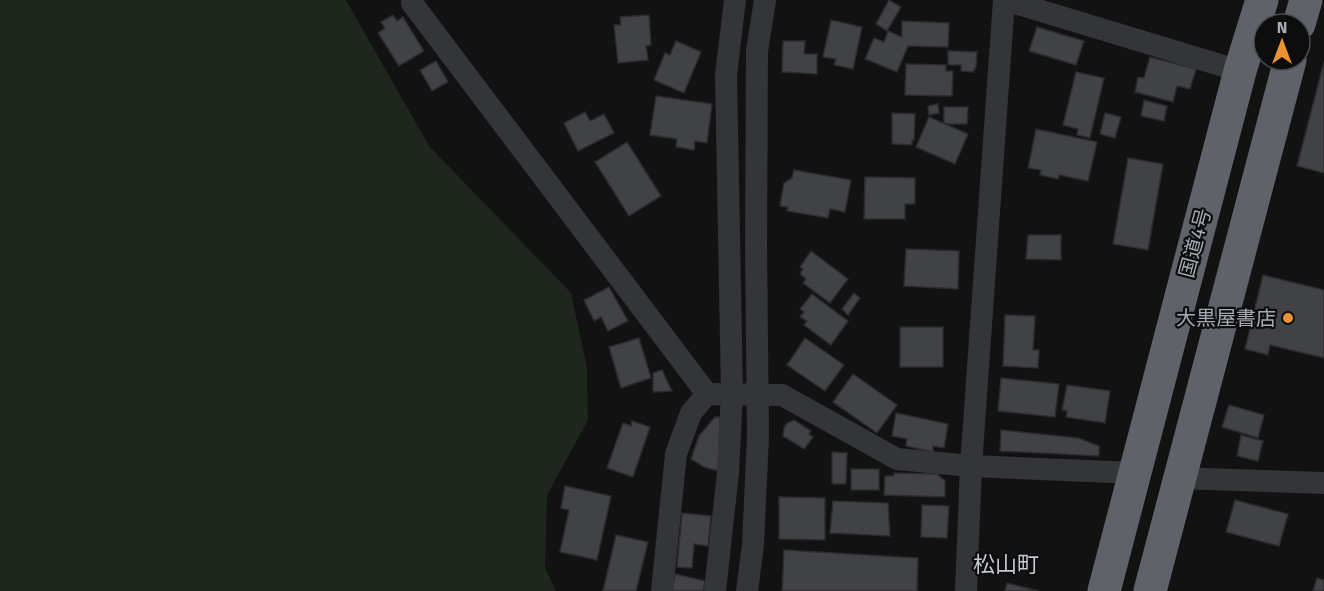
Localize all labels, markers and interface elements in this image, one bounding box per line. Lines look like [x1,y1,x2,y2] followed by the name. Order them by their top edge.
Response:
[1252,12,1312,72] north arrow
[1277,18,1287,37] text: N
[1174,206,1216,280] street label: 国道4号
[1176,306,1276,330] place label: 大黒屋書店
[1281,311,1295,325] marker: 大黒屋書店
[973,551,1039,578] district label: 松山町

